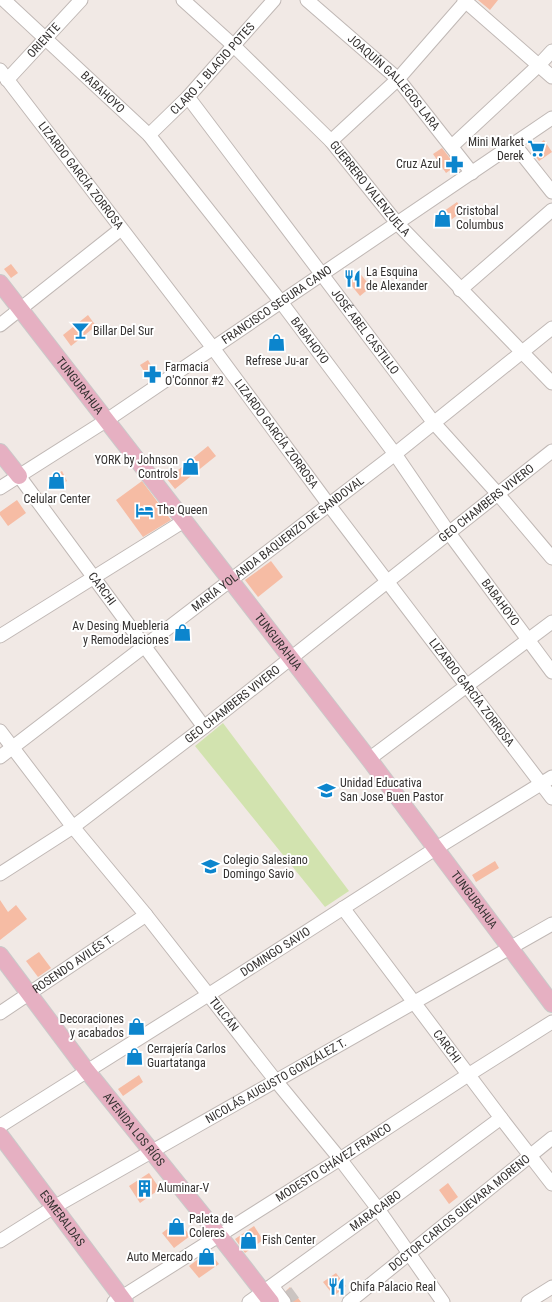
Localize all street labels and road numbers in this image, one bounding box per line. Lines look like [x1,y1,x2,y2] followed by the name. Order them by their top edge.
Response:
[24,20,63,61] street label: ORIENTE
[167,20,258,117] street label: CLARO J. BLACIO POTES
[345,32,443,133] street label: JOAQUÍN GALLEGOS LARA
[78,68,128,116] street label: BABAHOYO
[35,119,127,232] street label: LIZARDO GARCÍA ZORROSA
[327,138,413,239] street label: GUERRERO VALENZUELA
[219,263,334,347] street label: FRANCISCO SEGURA CANO
[328,286,402,377] street label: JOSÉ ABEL CASTILLO
[288,314,332,367] street label: BABAHOYO
[53,354,106,417] street label: TUNGURAHUA
[232,377,321,491] street label: LIZARDO GARCÍA ZORROSA
[436,461,537,545] street label: GEO CHAMBERS VIVERO
[189,473,367,614] street label: MARÍA YOLANDA BAQUERIZO DE SANDOVAL
[85,570,119,608] street label: CARCHI
[478,576,522,629] street label: BABAHOYO
[252,610,305,673] street label: TUNGURAHUA
[426,636,517,749] street label: LIZARDO GARCÍA ZORROSA
[182,662,283,746] street label: GEO CHAMBERS VIVERO
[448,868,500,932] street label: TUNGURAHUA
[238,924,313,979] street label: DOMINGO SAVIO
[30,932,116,996] street label: ROSENDO AVILÉS T.
[206,994,241,1034] street label: TULCÁN
[430,1027,464,1065] street label: CARCHI
[203,1035,349,1126] street label: NICOLÁS AUGUSTO GONZÁLEZ T.
[100,1090,168,1169] street label: AVENIDA LOS RÍOS
[273,1120,394,1205] street label: MODESTO CHÁVEZ FRANCO
[386,1152,533,1274] street label: DOCTOR CARLOS GUEVARA MORENO
[347,1187,404,1234] street label: MARACAIBO
[37,1188,88,1249] street label: ESMERALDAS

